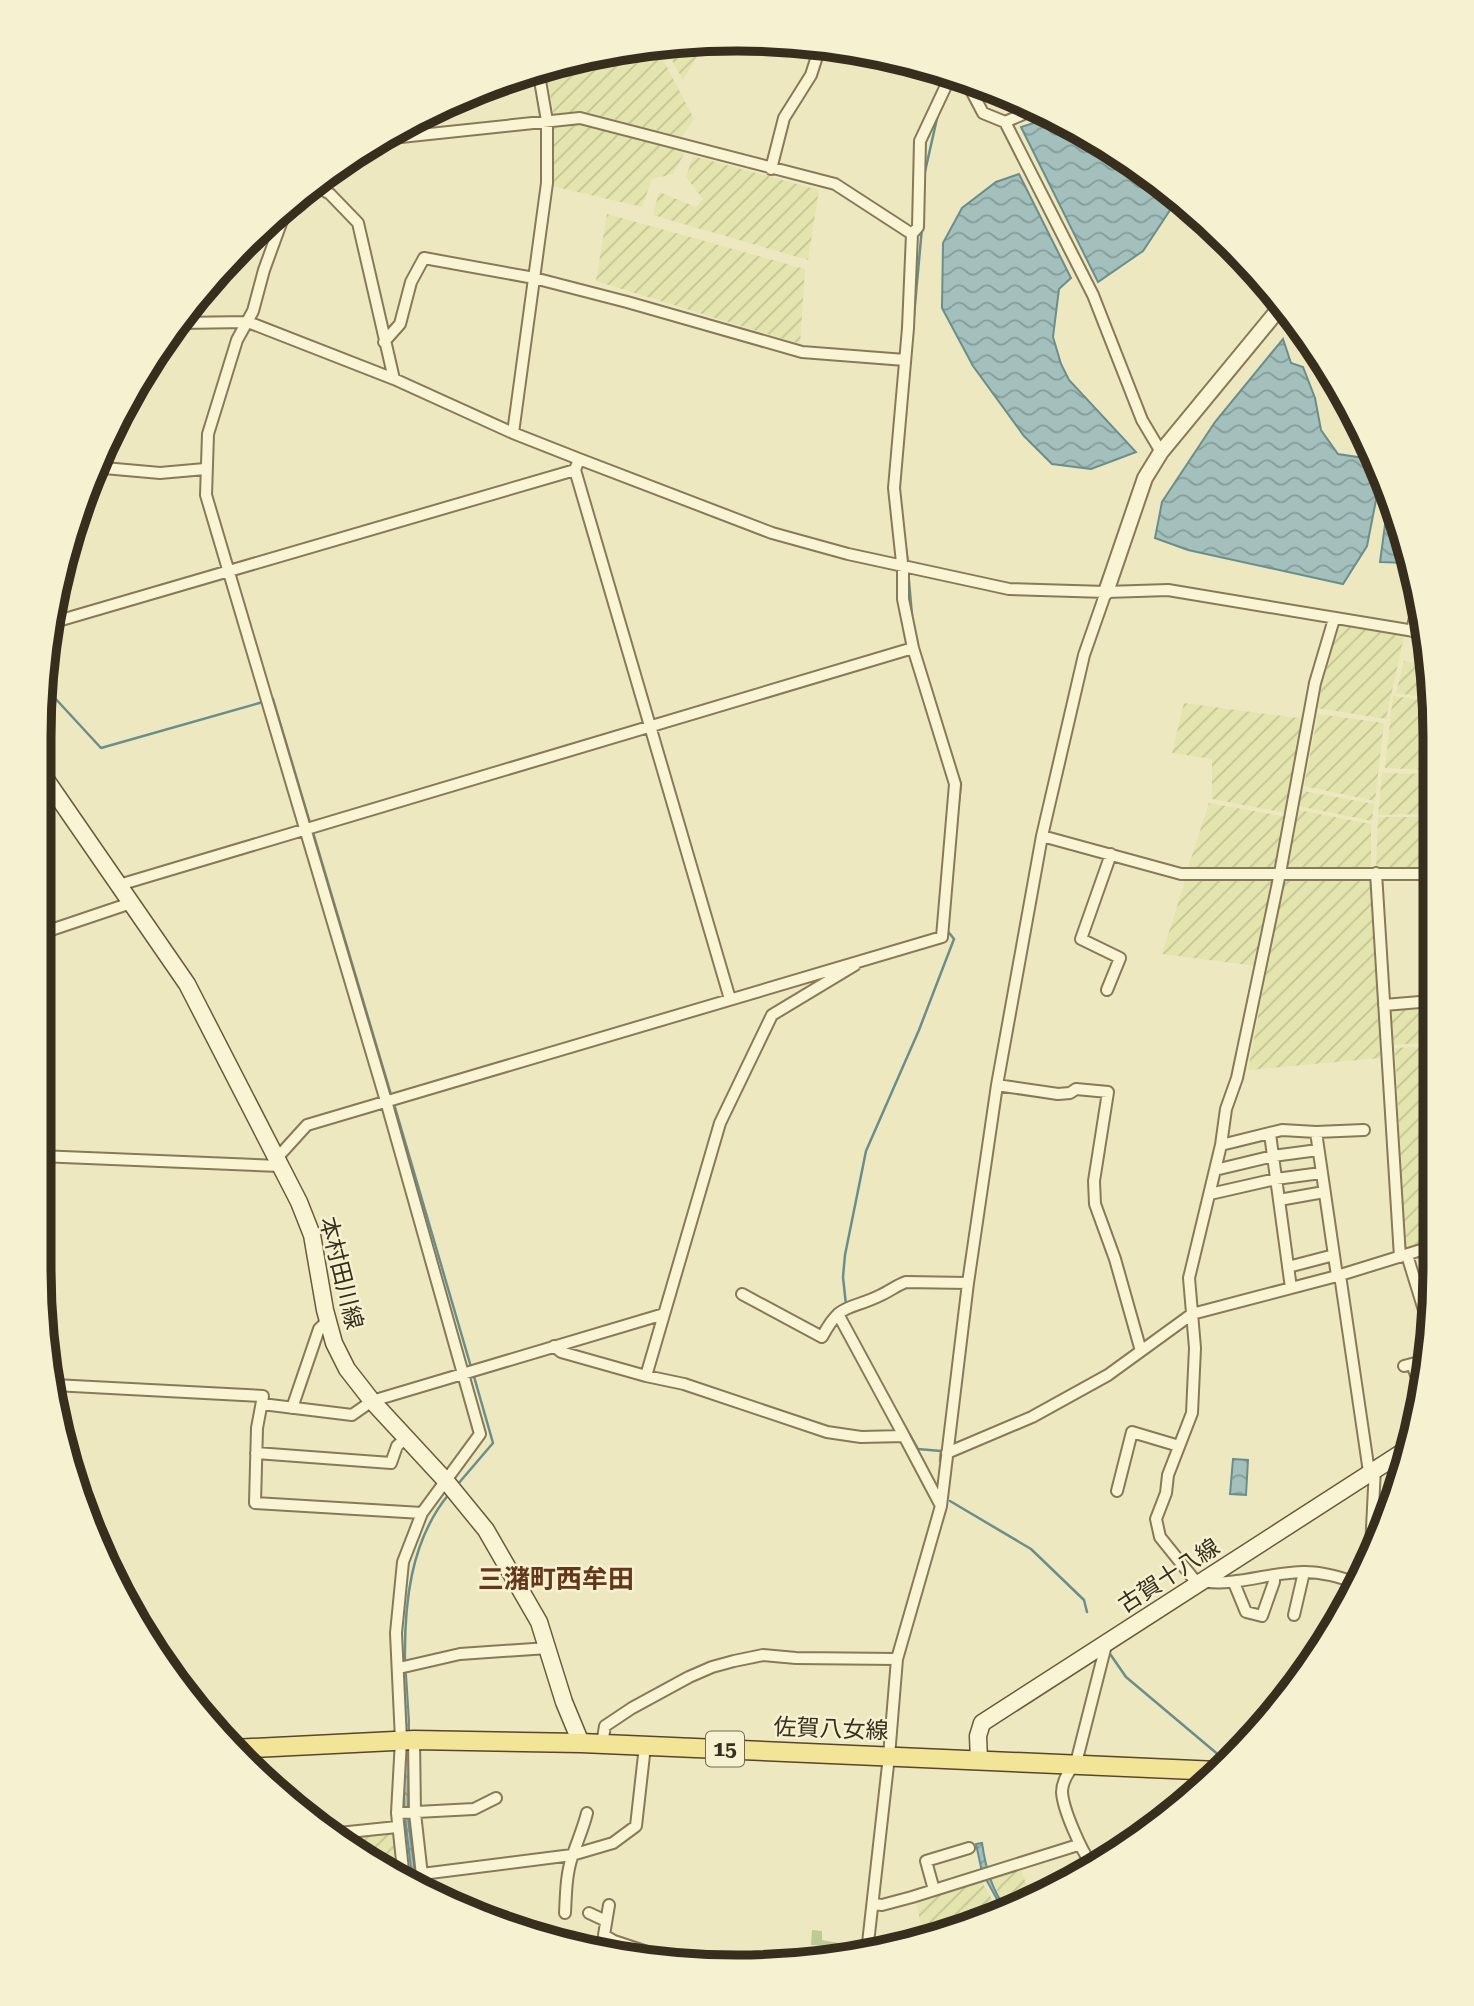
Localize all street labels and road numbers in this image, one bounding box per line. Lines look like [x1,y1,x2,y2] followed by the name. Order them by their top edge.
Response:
[314,1214,368,1332] street label: 本村田川線
[1113,1533,1225,1619] street label: 古賀十八線
[773,1714,889,1744] street label: 佐賀八女線
[706,1732,744,1766] road number: 15

